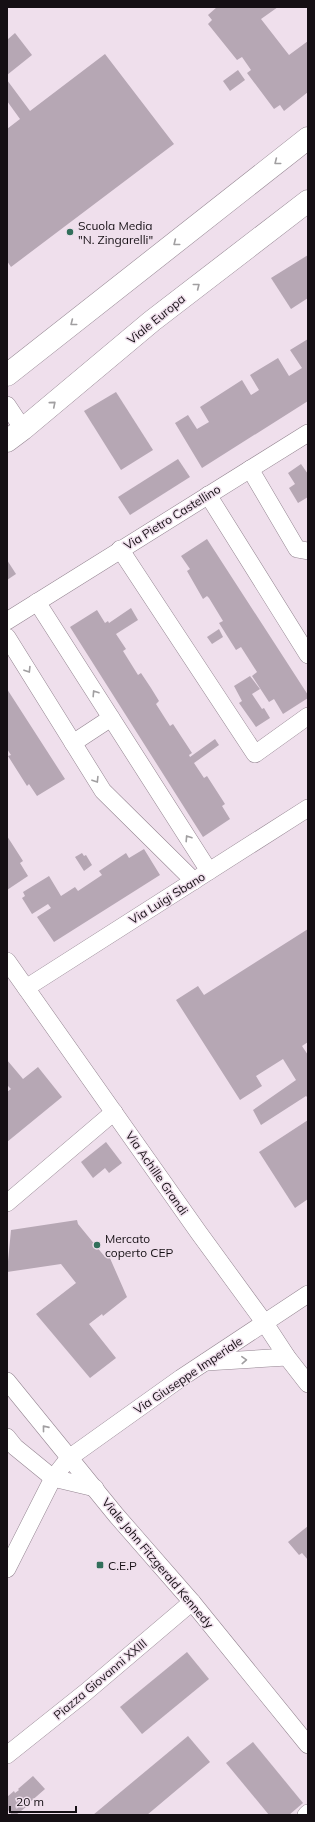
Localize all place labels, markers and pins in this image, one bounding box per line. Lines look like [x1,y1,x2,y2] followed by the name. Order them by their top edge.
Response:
[78,218,153,247] place label: Scuola Media "N. Zingarelli"
[65,227,75,237] marker: Scuola Media "N. Zingarelli"
[105,1231,173,1260] place label: Mercato coperto CEP
[92,1240,102,1250] marker: Mercato coperto CEP
[108,1558,137,1573] place label: C.E.P
[95,1560,105,1570] marker: C.E.P

